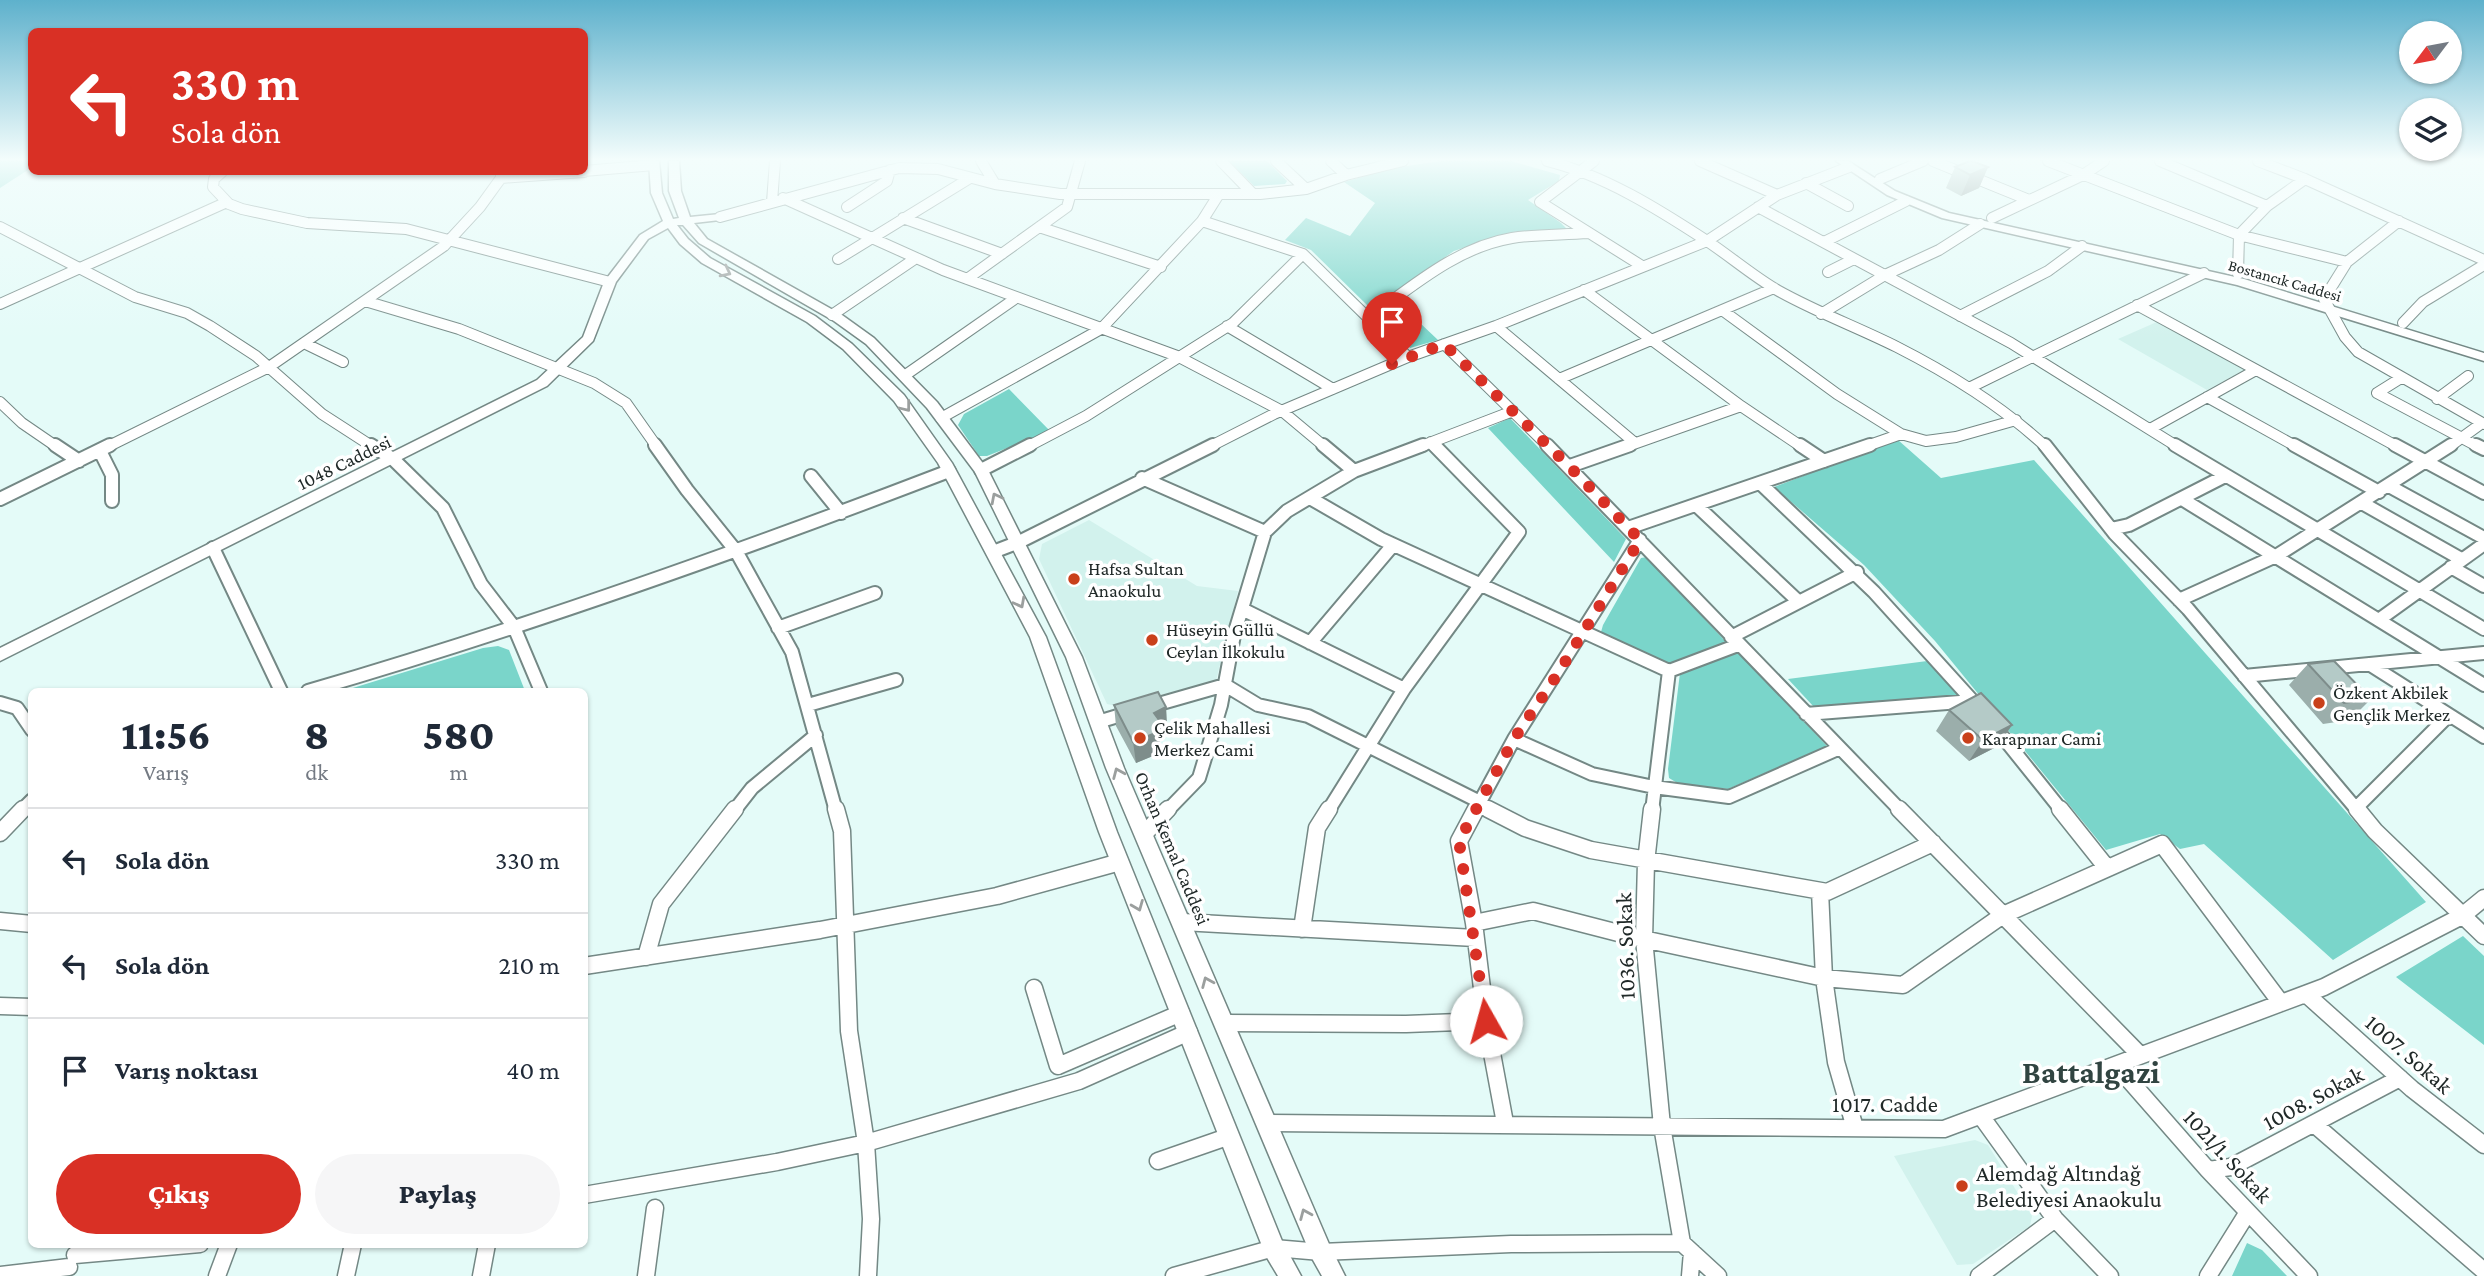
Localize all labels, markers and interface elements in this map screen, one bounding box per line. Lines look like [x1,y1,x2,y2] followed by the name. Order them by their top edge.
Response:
[2399,21,2462,84] north arrow
[2399,21,2462,161] map controls
[56,56,147,147] icon: left
[171,56,299,111] text: 330 m
[2399,98,2462,161] button: layers
[171,114,281,150] text: Sola dön
[2226,256,2343,305] street label: Bostancık Caddesi
[719,263,731,277] one-way arrow
[1362,292,1422,364] pin
[1373,303,1411,341] icon: arrive
[898,399,911,411] one-way arrow
[294,431,394,494] street label: 1048 Caddesi
[991,493,1005,505] one-way arrow
[1088,558,1184,601] place label: Hafsa Sultan Anaokulu
[1066,571,1082,587] marker: Hafsa Sultan Anaokulu
[1012,596,1026,608] one-way arrow
[1166,619,1285,662] place label: Hüseyin Güllü Ceylan İlkokulu
[1144,632,1160,648] marker: Hüseyin Güllü Ceylan İlkokulu
[2333,682,2450,725] place label: Özkent Akbilek Gençlik Merkez
[2311,695,2327,711] marker: Özkent Akbilek Gençlik Merkez
[121,711,211,758] text: 11:56
[304,711,329,758] text: 8
[422,711,495,758] text: 580
[1154,717,1270,760] place label: Çelik Mahallesi Merkez Cami
[1982,728,2101,749] place label: Karapınar Cami
[1132,730,1148,746] marker: Çelik Mahallesi Merkez Cami
[1960,730,1976,746] marker: Karapınar Cami
[143,759,189,785] text: Varış
[305,759,328,785] text: dk
[449,759,468,785] text: m
[1112,768,1126,780] one-way arrow
[1131,768,1214,928] street label: Orhan Kemal Caddesi
[56,842,94,880] icon: left
[115,846,209,875] text: Sola dön
[495,846,560,875] text: 330 m
[1610,892,1640,1000] street label: 1036. Sokak
[1130,899,1144,912] one-way arrow
[56,947,94,985] icon: left
[115,951,209,980] text: Sola dön
[499,951,560,980] text: 210 m
[1202,977,1216,989] one-way arrow
[1449,984,1523,1058] position arrow
[2360,1009,2458,1099] street label: 1007. Sokak
[56,1052,94,1090] icon: arrive
[2022,1054,2160,1090] district label: Battalgazi
[115,1056,258,1085] text: Varış noktası
[506,1056,560,1085] text: 40 m
[2258,1061,2368,1135] street label: 1008. Sokak
[1832,1091,1938,1117] street label: 1017. Cadde
[2178,1104,2278,1208] street label: 1021/1. Sokak
[56,1154,301,1234] button: Çıkış
[315,1154,560,1234] button: Paylaş
[1976,1160,2162,1212] place label: Alemdağ Altındağ Belediyesi Anaokulu
[1954,1178,1970,1194] marker: Alemdağ Altındağ Belediyesi Anaokulu
[1299,1209,1313,1222] one-way arrow

